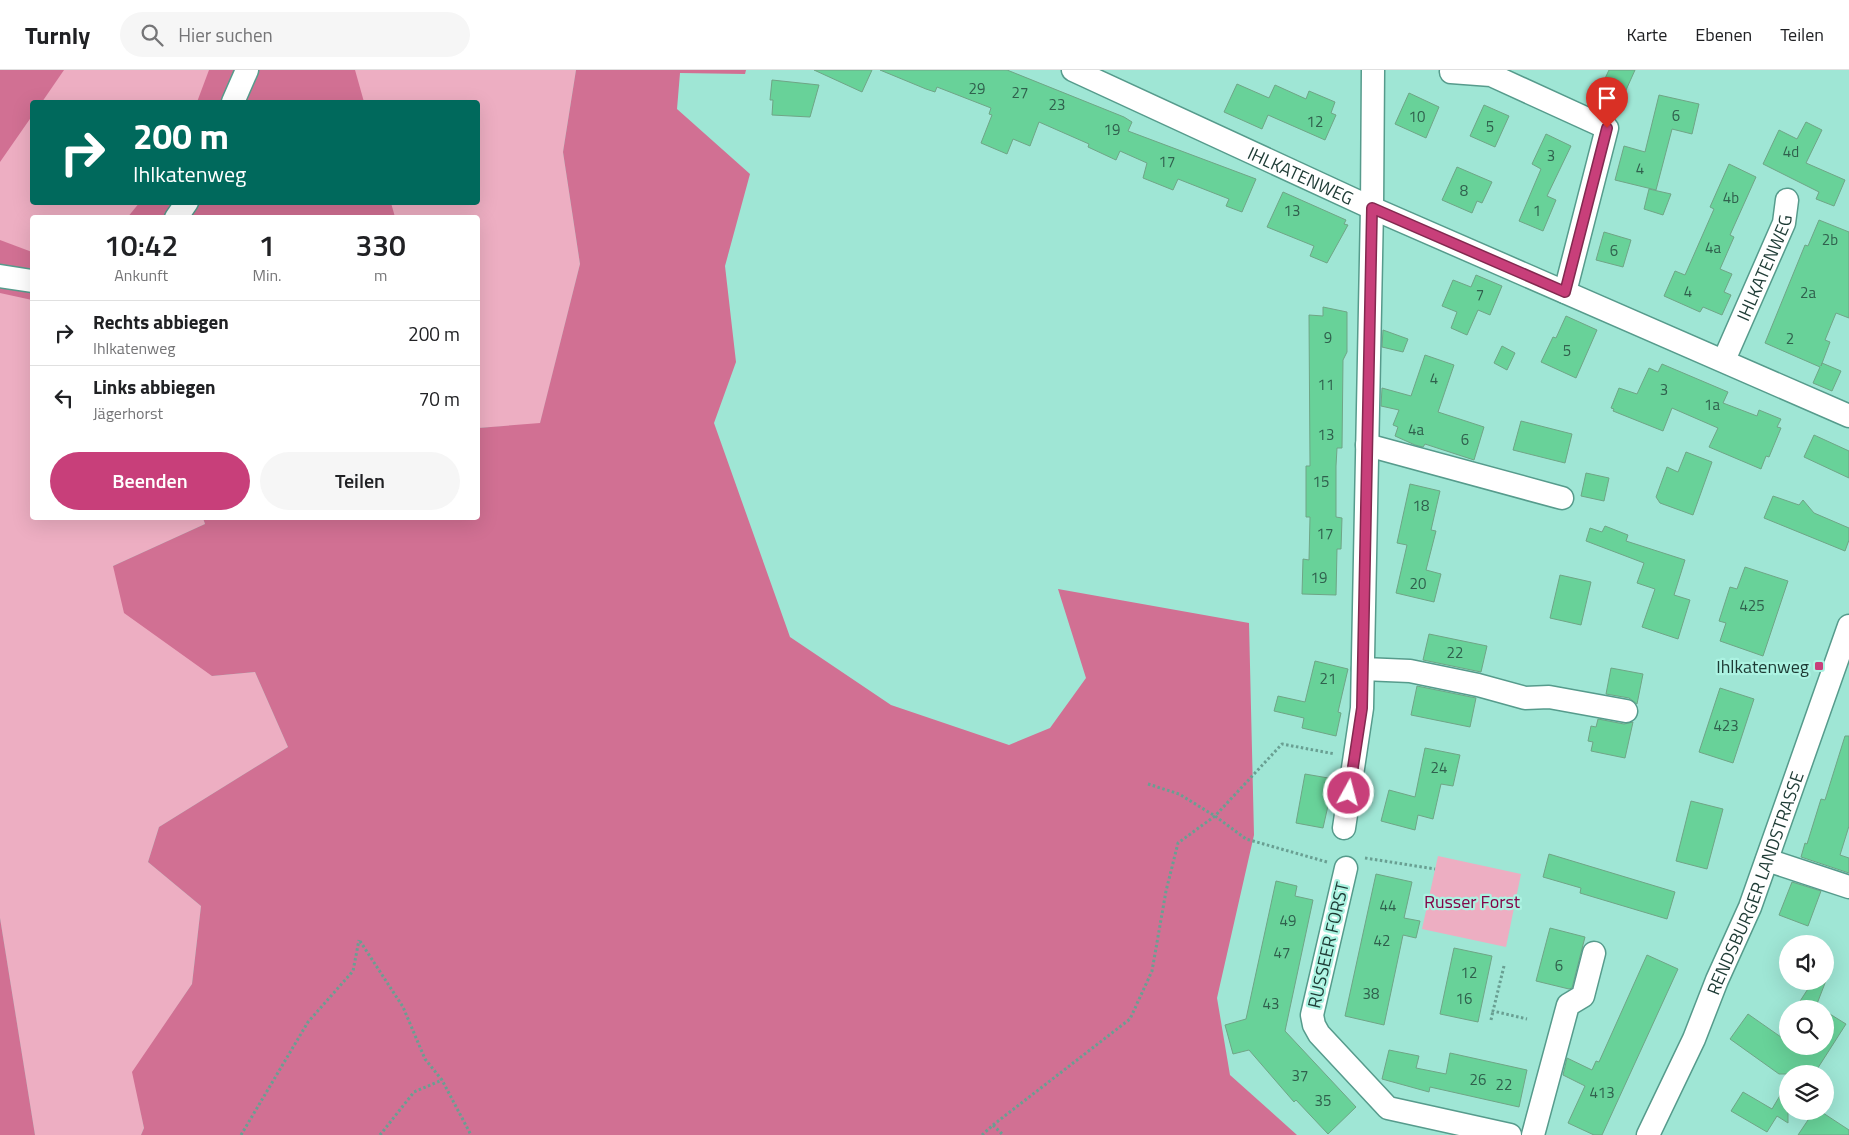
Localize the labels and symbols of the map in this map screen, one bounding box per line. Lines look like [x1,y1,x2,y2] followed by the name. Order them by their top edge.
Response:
[969,77,985,100] house number: 29
[1586,77,1628,128] pin
[1012,81,1028,104] house number: 27
[1049,93,1065,116] house number: 23
[1672,104,1680,127] house number: 6
[1409,105,1425,128] house number: 10
[1307,110,1323,133] house number: 12
[1486,115,1494,138] house number: 5
[1104,118,1120,141] house number: 19
[1244,139,1358,211] street label: IHLKATENWEG
[1783,140,1799,163] house number: 4d
[1547,144,1555,167] house number: 3
[1159,150,1175,173] house number: 17
[1636,157,1644,180] house number: 4
[1460,179,1468,202] house number: 8
[1723,186,1739,209] house number: 4b
[1284,199,1300,222] house number: 13
[1533,199,1541,222] house number: 1
[1729,213,1798,325] street label: IHLKATENWEG
[1822,228,1838,251] house number: 2b
[1705,236,1721,259] house number: 4a
[1610,239,1618,262] house number: 6
[1684,280,1692,303] house number: 4
[1800,281,1816,304] house number: 2a
[1476,283,1484,306] house number: 7
[1324,326,1332,349] house number: 9
[1786,327,1794,350] house number: 2
[1563,339,1571,362] house number: 5
[1430,367,1438,390] house number: 4
[1318,373,1334,396] house number: 11
[1660,378,1668,401] house number: 3
[1704,393,1720,416] house number: 1a
[1408,418,1424,441] house number: 4a
[1318,423,1334,446] house number: 13
[1461,428,1469,451] house number: 6
[1313,470,1329,493] house number: 15
[1413,494,1429,517] house number: 18
[1317,522,1333,545] house number: 17
[1311,566,1327,589] house number: 19
[1410,572,1426,595] house number: 20
[1739,594,1765,617] house number: 425
[1447,641,1463,664] house number: 22
[1716,653,1809,680] place label: Ihlkatenweg
[1813,660,1825,672] marker: Ihlkatenweg
[1320,667,1336,690] house number: 21
[1713,714,1739,737] house number: 423
[1431,756,1447,779] house number: 24
[1322,766,1374,818] position arrow
[1699,768,1810,999] street label: RENDSBURGER LANDSTRASSE
[1300,879,1356,1011] street label: RUSSEER FORST
[1424,888,1521,915] park label: Russer Forst
[1380,894,1396,917] house number: 44
[1280,909,1296,932] house number: 49
[1374,929,1390,952] house number: 42
[1274,941,1290,964] house number: 47
[1555,954,1563,977] house number: 6
[1461,961,1477,984] house number: 12
[1363,982,1379,1005] house number: 38
[1456,987,1472,1010] house number: 16
[1263,992,1279,1015] house number: 43
[1292,1064,1308,1087] house number: 37
[1470,1068,1486,1091] house number: 26
[1496,1073,1512,1096] house number: 22
[1589,1081,1615,1104] house number: 413
[1315,1089,1331,1112] house number: 35

